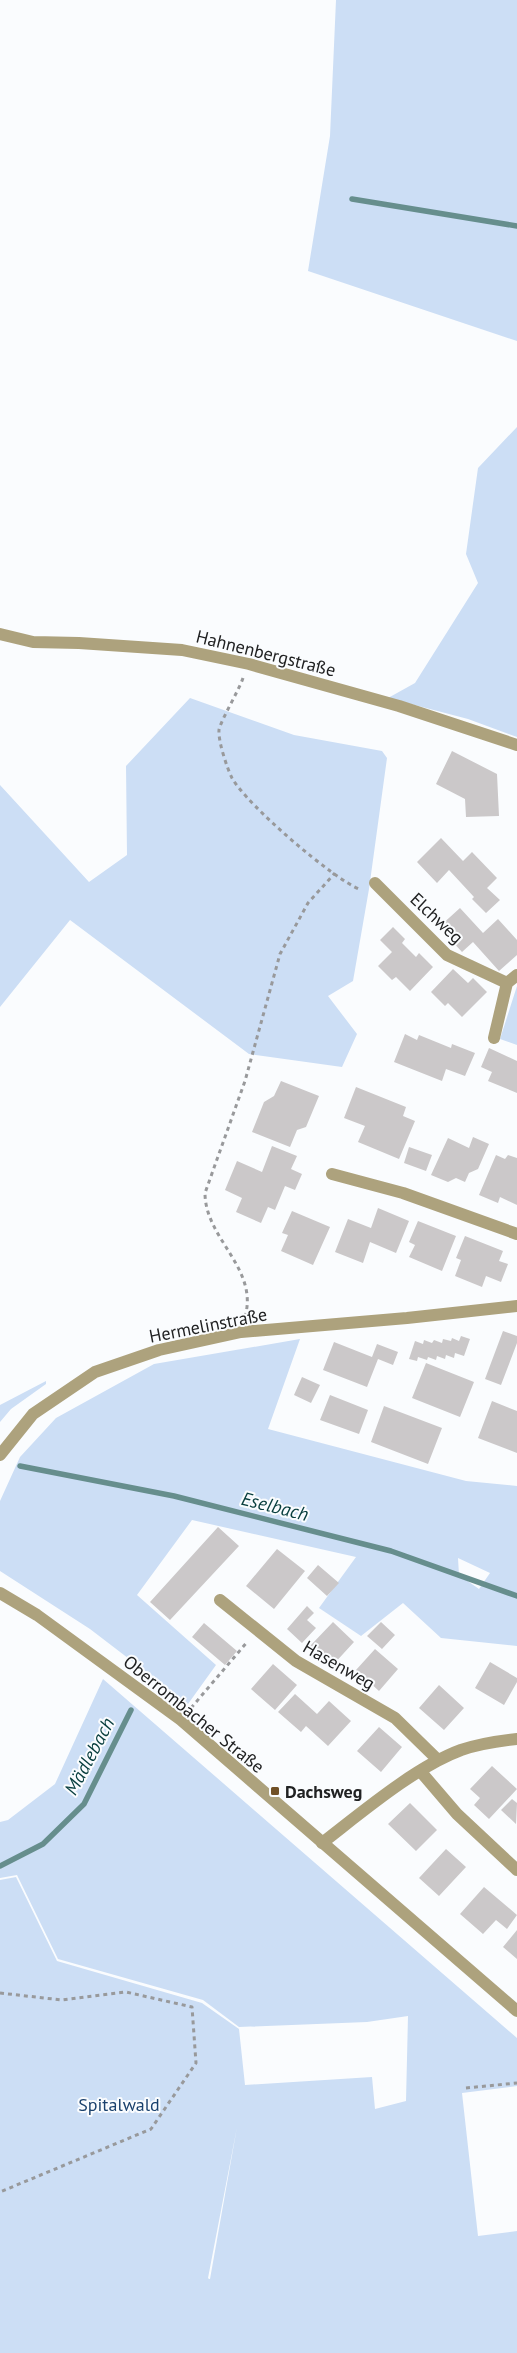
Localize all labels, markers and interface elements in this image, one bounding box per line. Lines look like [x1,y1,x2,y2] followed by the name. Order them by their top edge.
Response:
[194,625,338,681] street label: Hahnenbergstraße
[406,888,468,948] street label: Elchweg
[147,1302,269,1348] street label: Hermelinstraße
[239,1486,311,1526] water label: Eselbach
[299,1635,379,1695] street label: Hasenweg
[119,1650,269,1778] street label: Oberrombacher Straße
[59,1713,119,1799] water label: Mädlebach
[285,1780,362,1803] place label: Dachsweg
[269,1785,281,1797] marker: Dachsweg
[78,2093,160,2116] park label: Spitalwald

